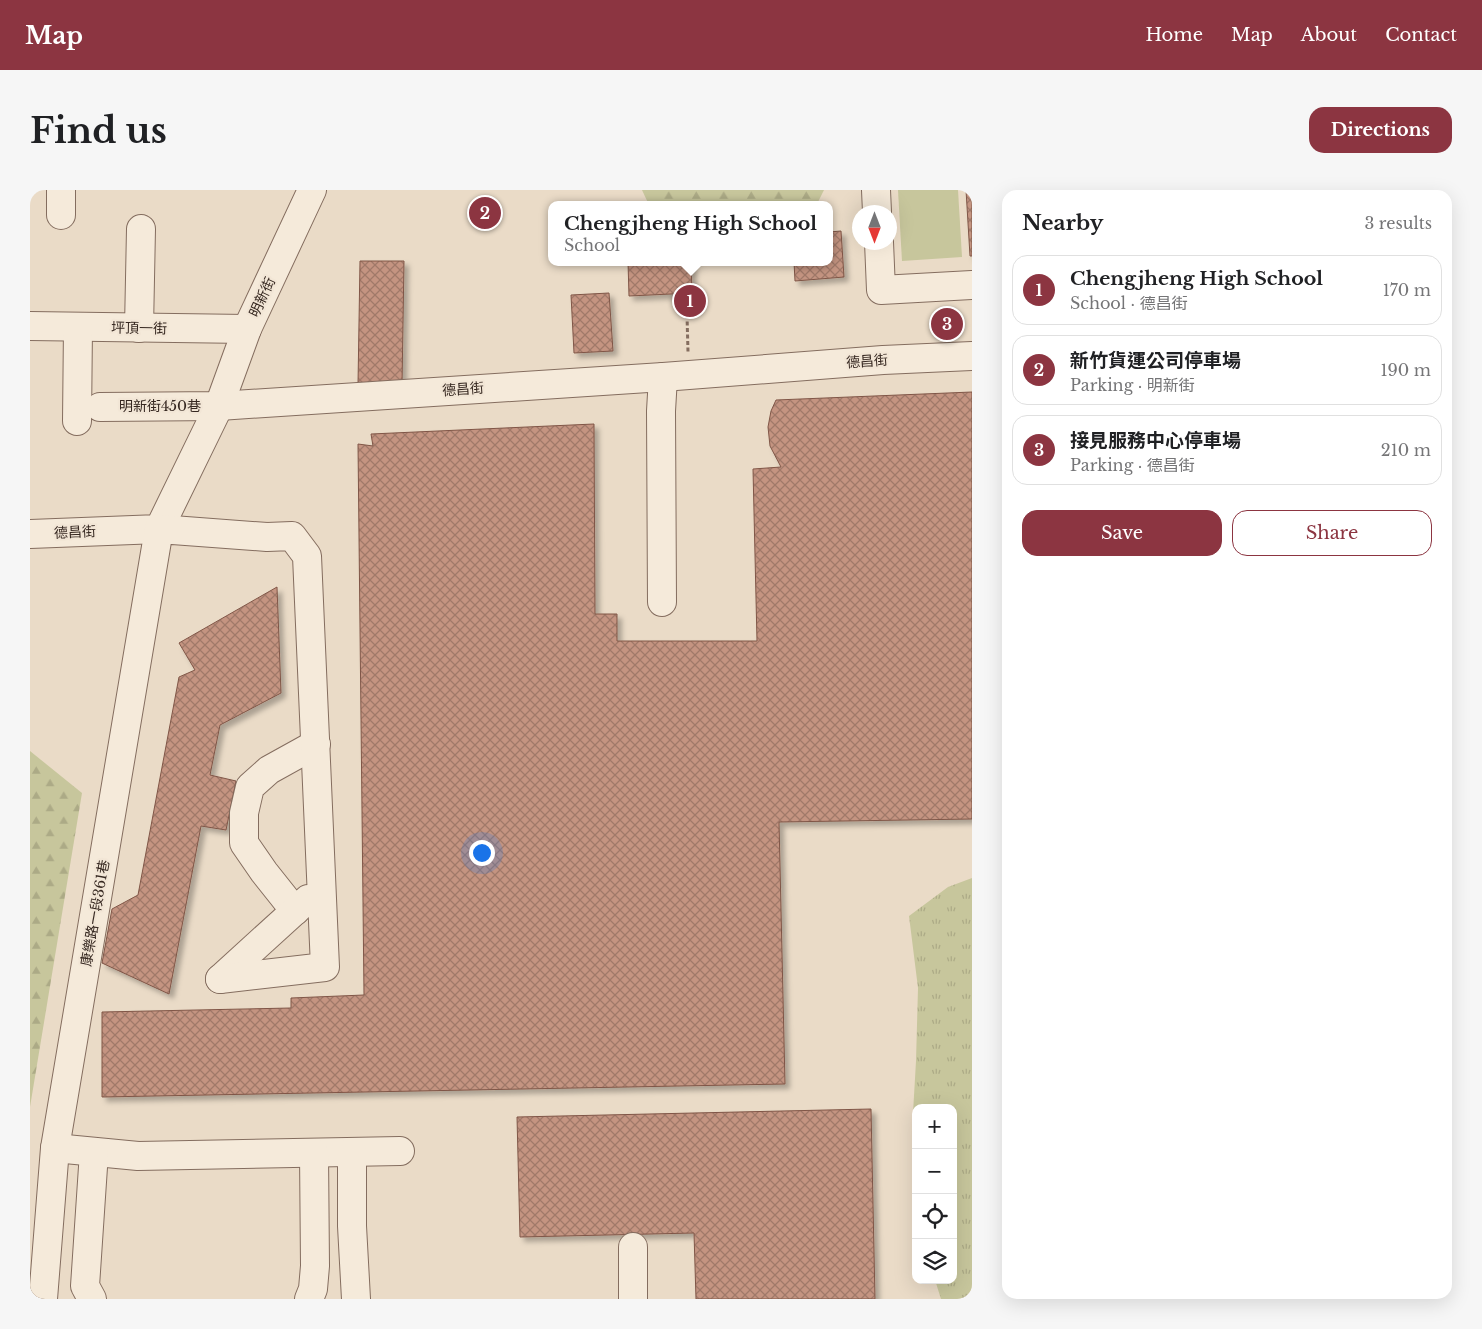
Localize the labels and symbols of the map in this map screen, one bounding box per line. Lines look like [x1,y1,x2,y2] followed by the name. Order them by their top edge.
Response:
[469,194,501,232] pin: 2
[852,205,897,250] north arrow
[245,274,279,320] street label: 明新街
[674,282,706,320] pin: 1
[931,305,963,343] pin: 3
[111,319,167,337] street label: 坪頂一街
[845,351,889,371] street label: 德昌街
[441,379,485,399] street label: 德昌街
[119,397,201,415] street label: 明新街450巷
[54,522,96,542] street label: 德昌街
[469,840,495,866] your location
[77,858,113,968] street label: 康樂路一段361巷

